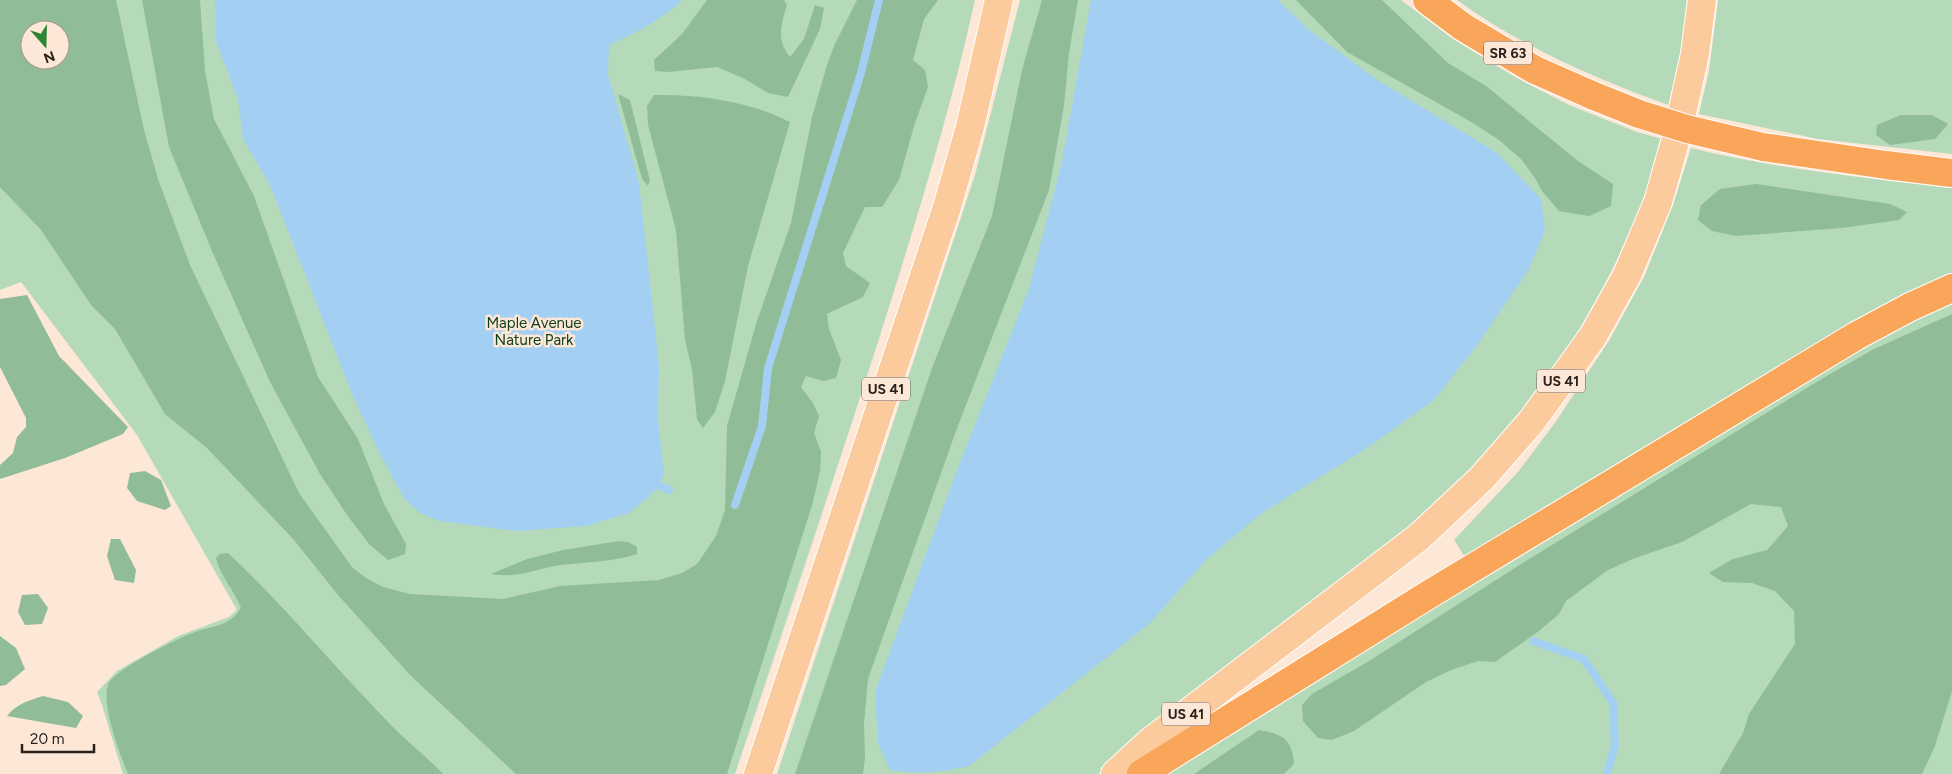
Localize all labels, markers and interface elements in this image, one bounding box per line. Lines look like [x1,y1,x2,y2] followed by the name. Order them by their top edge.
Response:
[20,20,70,70] north arrow
[1484,42,1532,64] road number: SR 63
[41,47,57,67] text: N
[486,314,582,349] park label: Maple Avenue Nature Park
[1537,370,1585,392] road number: US 41
[862,378,910,400] road number: US 41
[1162,702,1210,726] road number: US 41
[22,722,95,754] scale bar
[30,730,64,748] text: 20 m

